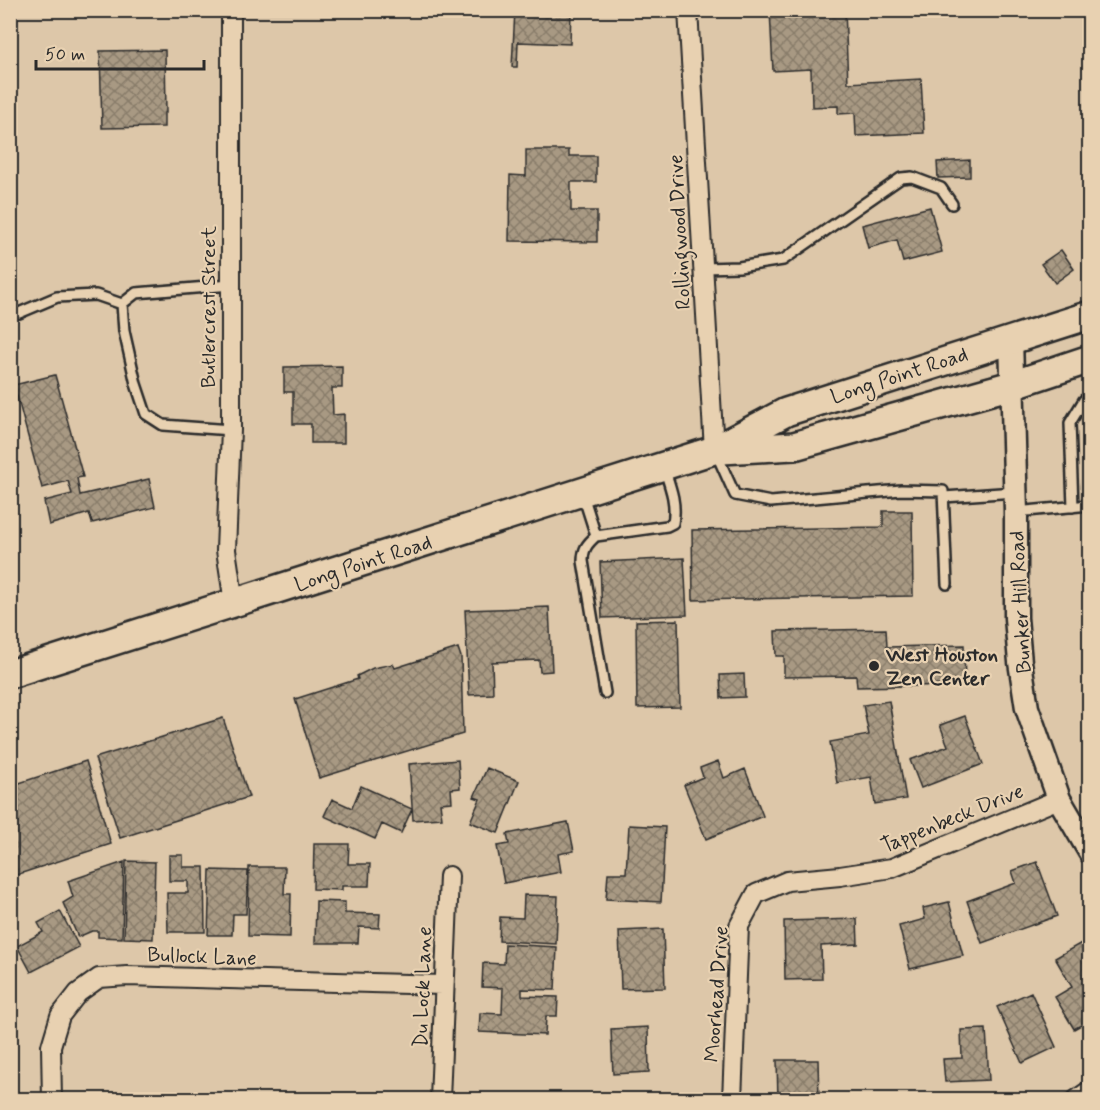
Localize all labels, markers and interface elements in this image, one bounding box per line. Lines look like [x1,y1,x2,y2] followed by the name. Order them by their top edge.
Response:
[36,33,204,71] scale bar
[45,43,85,67] text: 50 m
[662,154,700,310] street label: Rollingwood Drive
[195,225,223,388] street label: Butlercrest Street
[827,341,972,412] street label: Long Point Road
[291,529,436,600] street label: Long Point Road
[1003,530,1039,674] street label: Bunker Hill Road
[885,641,998,693] place label: West Houston Zen Center
[867,659,881,673] marker: West Houston Zen Center
[877,778,1028,860] street label: Tappenbeck Drive
[698,925,736,1063] street label: Moorhead Drive
[407,926,439,1048] street label: Du Lock Lane
[147,941,257,973] street label: Bullock Lane

